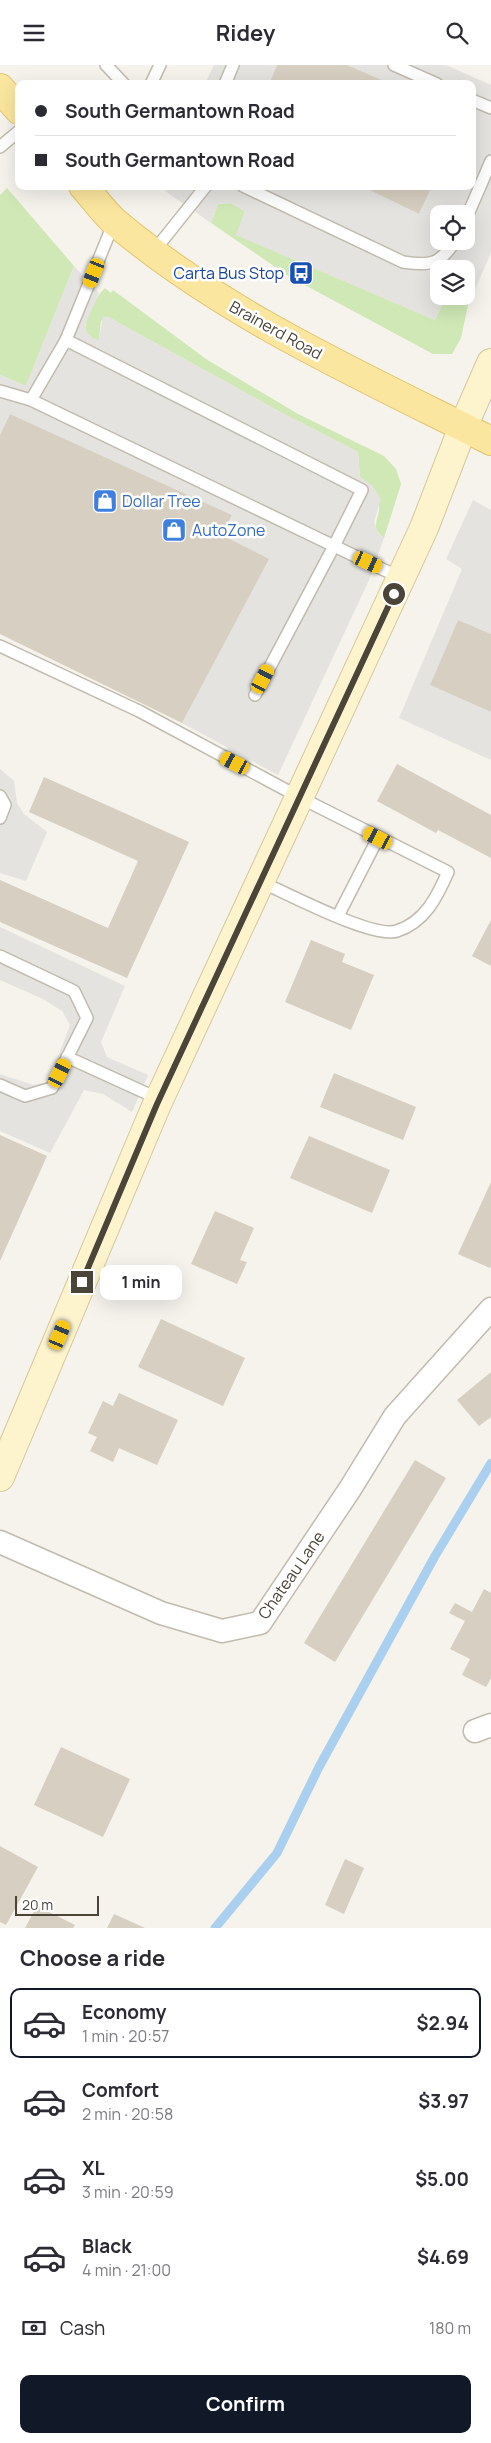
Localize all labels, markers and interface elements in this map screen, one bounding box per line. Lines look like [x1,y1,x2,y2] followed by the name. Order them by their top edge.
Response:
[216,18,275,48] text: Ridey
[20,19,48,47] icon: menu
[443,19,471,47] icon: search
[65,98,295,124] text: South Germantown Road
[65,147,295,173] text: South Germantown Road
[430,205,475,305] map controls
[430,205,475,250] button: locate
[81,256,106,290] car
[288,260,314,286] bus stop icon: Carta Bus Stop
[430,260,475,305] button: layers
[174,262,284,284] place label: Carta Bus Stop
[226,295,326,365] street label: Brainerd Road
[92,488,118,514] shop icon: Dollar Tree
[122,490,201,512] place label: Dollar Tree
[161,517,187,543] shop icon: AutoZone
[192,519,265,541] place label: AutoZone
[351,549,384,575] car
[383,583,405,605] route start
[249,662,276,696] car
[218,749,251,777] car
[361,825,394,851] car
[46,1056,73,1090] car
[100,1265,182,1299] callout: 1 min
[71,1271,93,1293] route end
[121,1271,161,1293] text: 1 min
[47,1318,72,1352] car
[253,1527,329,1623] street label: Chateau Lane
[15,1893,99,1916] scale bar
[22,1895,53,1914] text: 20 m
[20,1943,165,1973] text: Choose a ride
[82,1999,166,2025] text: Economy
[22,2001,67,2046] icon: car
[417,2010,469,2036] text: $2.94
[82,2025,169,2047] text: 1 min · 20:57
[82,2077,159,2103] text: Comfort
[22,2079,67,2124] icon: car
[418,2088,469,2114] text: $3.97
[82,2103,173,2125] text: 2 min · 20:58
[82,2155,105,2181] text: XL
[22,2157,67,2202] icon: car
[415,2166,469,2192] text: $5.00
[82,2181,174,2203] text: 3 min · 20:59
[82,2233,131,2259] text: Black
[22,2235,67,2280] icon: car
[417,2244,469,2270] text: $4.69
[82,2259,171,2281] text: 4 min · 21:00
[20,2314,48,2342] icon: cash
[60,2315,105,2341] text: Cash
[429,2317,471,2339] text: 180 m
[20,2375,471,2433] button: Confirm

